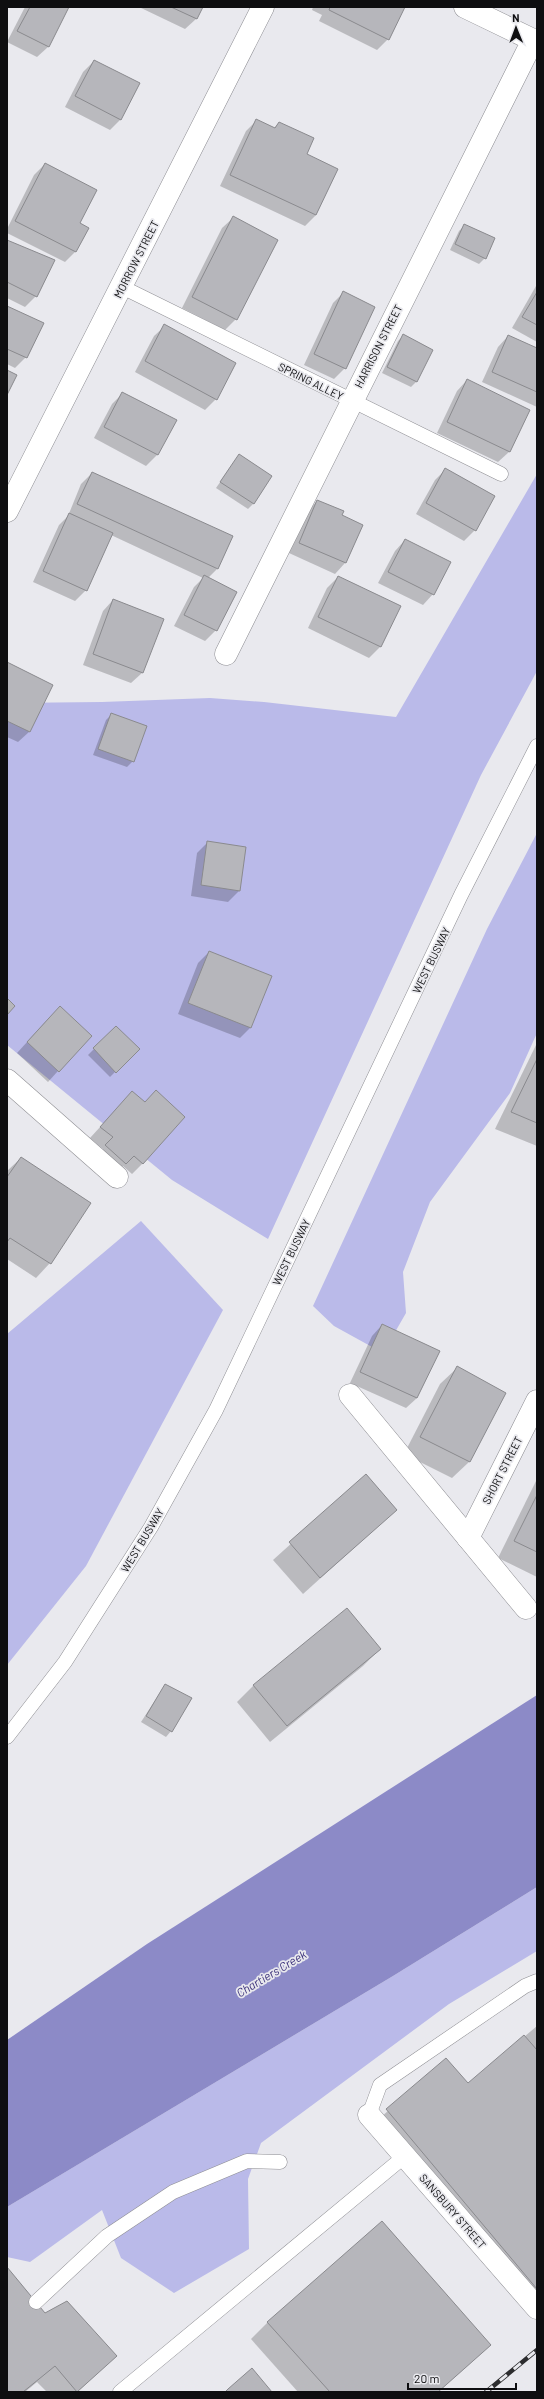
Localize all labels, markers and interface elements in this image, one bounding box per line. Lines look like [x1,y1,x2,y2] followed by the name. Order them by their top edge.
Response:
[496,8,536,48] north arrow
[512,11,520,24] text: N
[111,218,161,300] street label: MORROW STREET
[351,302,405,390] street label: HARRISON STREET
[276,360,346,402] street label: SPRING ALLEY
[409,925,453,995] street label: WEST BUSWAY
[269,1217,313,1287] street label: WEST BUSWAY
[479,1434,525,1506] street label: SHORT STREET
[118,1506,166,1574] street label: WEST BUSWAY
[233,1947,309,1999] water label: Chartiers Creek
[417,2171,489,2251] street label: SANSBURY STREET
[408,2365,516,2391] scale bar
[414,2371,440,2385] text: 20 m

